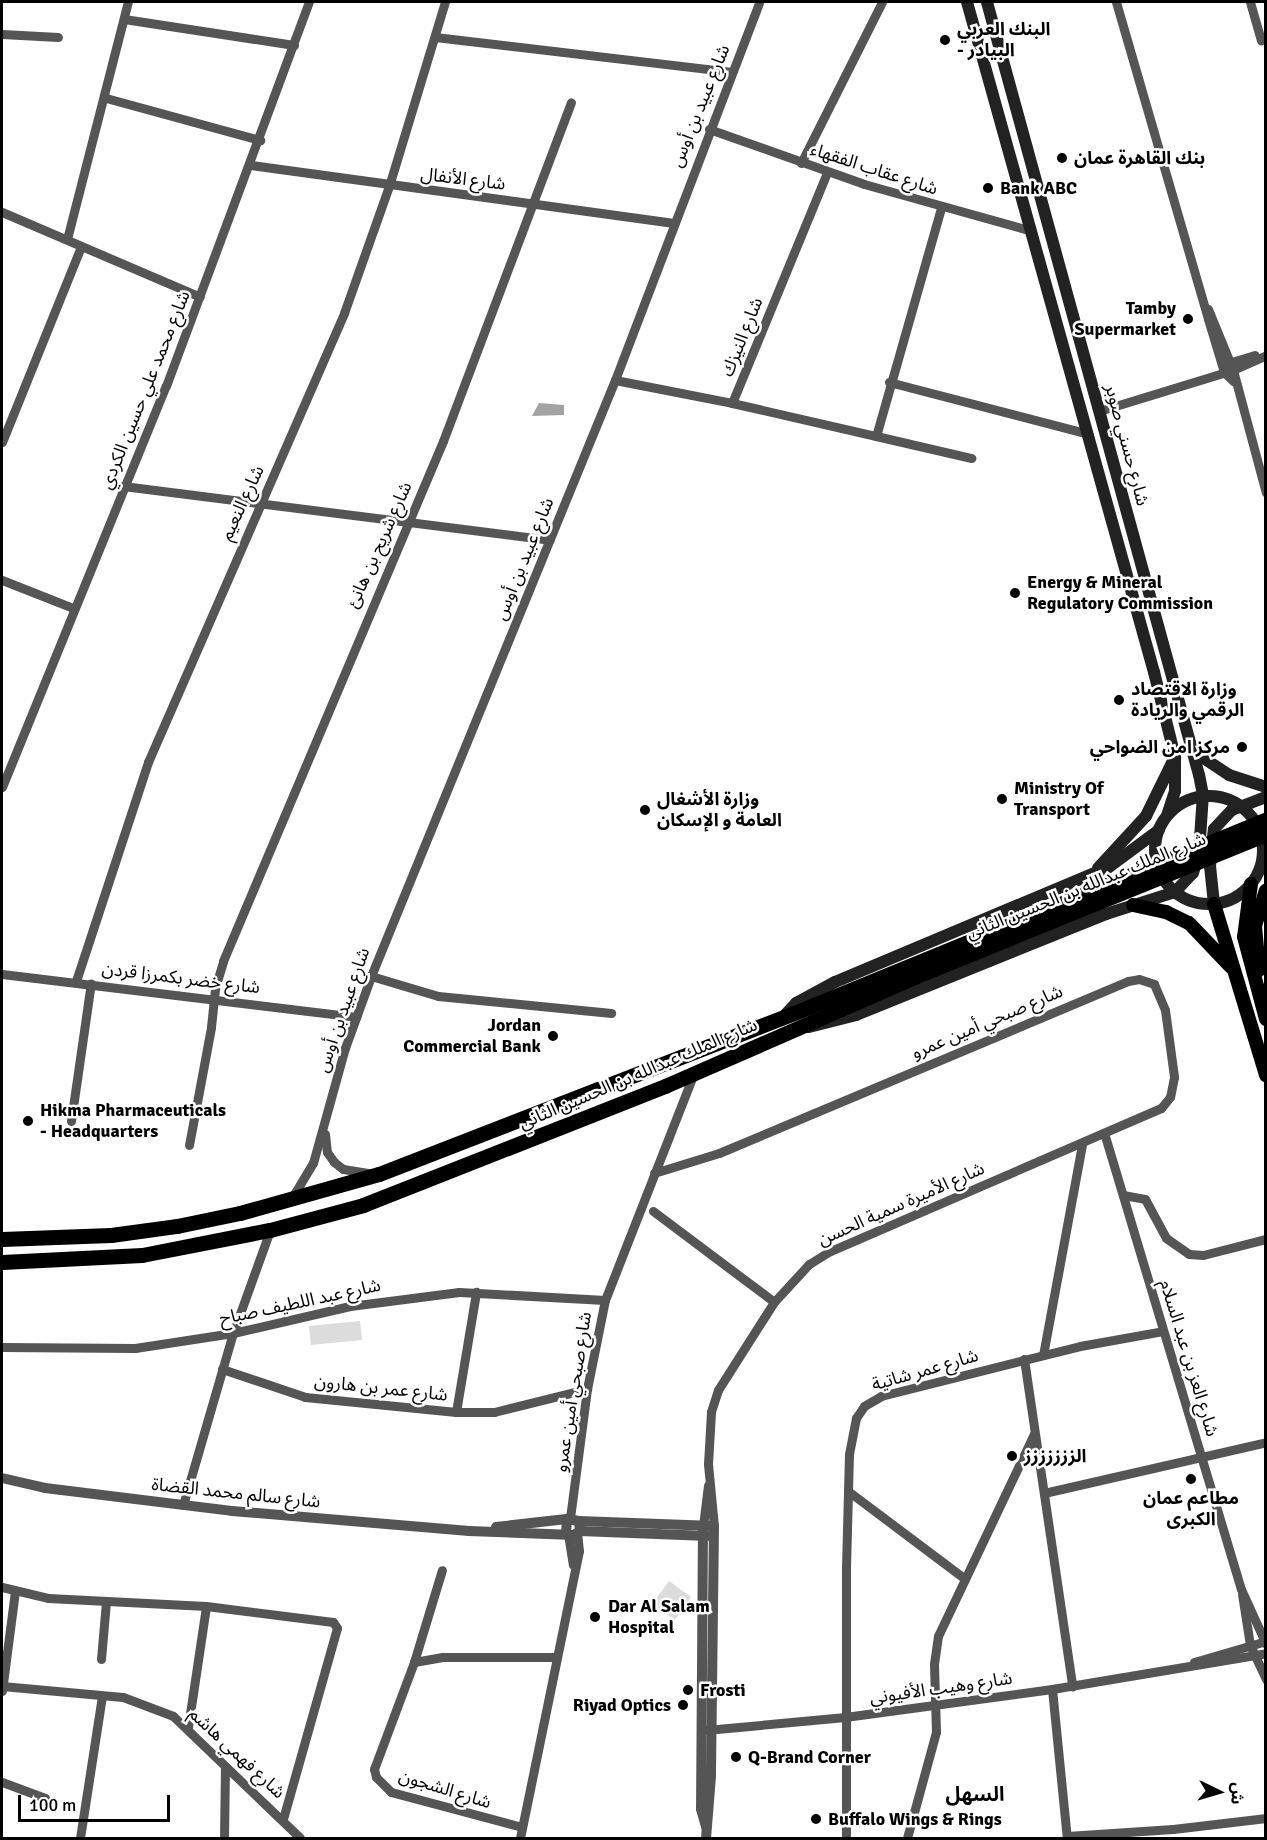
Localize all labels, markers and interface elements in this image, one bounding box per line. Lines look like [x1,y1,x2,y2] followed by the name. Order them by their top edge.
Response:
[957,19,1050,62] place label: البنك العربي - البيادر
[938,33,952,47] marker: البنك العربي - البيادر
[666,41,734,171] street label: شارع عبيد بن أوس
[808,138,940,200] street label: شارع عقاب الفقهاء
[1074,147,1205,169] place label: بنك القاهرة عمان
[1055,151,1069,165] marker: بنك القاهرة عمان
[419,163,507,195] street label: شارع الأنفال
[1000,177,1077,199] place label: Bank ABC
[981,181,995,195] marker: Bank ABC
[95,288,195,492] street label: شارع محمد علي حسين الكردي
[716,294,768,380] street label: شارع النيزك
[1075,298,1176,340] place label: Tamby Supermarket
[1181,312,1195,326] marker: Tamby Supermarket
[1100,382,1154,508] street label: شارع حسني صوبر
[215,462,269,544] street label: شارع النعيم
[341,478,417,612] street label: شارع شريح بن هانئ
[490,494,558,624] street label: شارع عبيد بن أوس
[1027,572,1213,614] place label: Energy & Mineral Regulatory Commission
[1008,586,1022,600] marker: Energy & Mineral Regulatory Commission
[1131,679,1244,722] place label: وزارة الاقتصاد الرقمي والريادة
[1112,693,1126,707] marker: وزارة الاقتصاد الرقمي والريادة
[1090,736,1230,758] place label: مركز امن الضواحي
[1235,740,1249,754] marker: مركز امن الضواحي
[1014,778,1104,820] place label: Ministry Of Transport
[657,789,782,832] place label: وزارة الأشغال العامة و الإسكان
[995,792,1009,806] marker: Ministry Of Transport
[638,803,652,817] marker: وزارة الأشغال العامة و الإسكان
[963,828,1209,944] street label: شارع الملك عبدالله بن الحسين الثاني
[312,945,374,1075] street label: شارع عبيد بن أوس
[101,958,261,998] street label: شارع خضر بكمرزا قردن
[908,980,1066,1064] street label: شارع صبحي أمين عمرو
[516,1014,760,1134] street label: شارع الملك عبدالله بن الحسين الثاني
[403,1015,541,1058] place label: Jordan Commercial Bank
[546,1029,560,1043] marker: Jordan Commercial Bank
[40,1100,226,1142] place label: Hikma Pharmaceuticals - Headquarters
[21,1114,35,1128] marker: Hikma Pharmaceuticals - Headquarters
[814,1157,988,1251] street label: شارع الأميرة سمية الحسن
[217,1274,383,1330] street label: شارع عبد اللطيف صباح
[1155,1277,1223,1439] street label: شارع العز بن عبد السلام
[550,1310,596,1474] street label: شارع صبحي أمين عمرو
[869,1344,981,1396] street label: شارع عمر شاتية
[313,1370,449,1406] street label: شارع عمر بن هارون
[1024,1445,1087,1467] place label: الززززززز
[1005,1449,1019,1463] marker: الززززززز
[1184,1472,1198,1486] marker: مطاعم عمان الكبرى
[151,1473,321,1513] street label: شارع سالم محمد القضاة
[1143,1488,1239,1530] place label: مطاعم عمان الكبرى
[608,1596,710,1638] place label: Dar Al Salam Hospital
[586,1608,604,1626] marker: Dar Al Salam Hospital
[868,1667,1014,1709] street label: شارع وهيب الأفيوني
[700,1679,746,1701] place label: Frosti
[681,1683,695,1697] marker: Frosti
[573,1694,671,1716] place label: Riyad Optics
[676,1698,690,1712] marker: Riyad Optics
[184,1703,290,1803] street label: شارع فهمي هاشم
[748,1746,871,1768] place label: Q-Brand Corner
[729,1750,743,1764] marker: Q-Brand Corner
[1189,1762,1249,1822] north arrow
[396,1765,494,1813] street label: شارع الشجون
[945,1782,1005,1806] district label: السهل
[1226,1782,1248,1805] text: ش
[21,1783,172,1821] scale bar
[29,1794,76,1816] text: 100 m
[828,1808,1002,1830] place label: Buffalo Wings & Rings
[809,1812,823,1826] marker: Buffalo Wings & Rings

